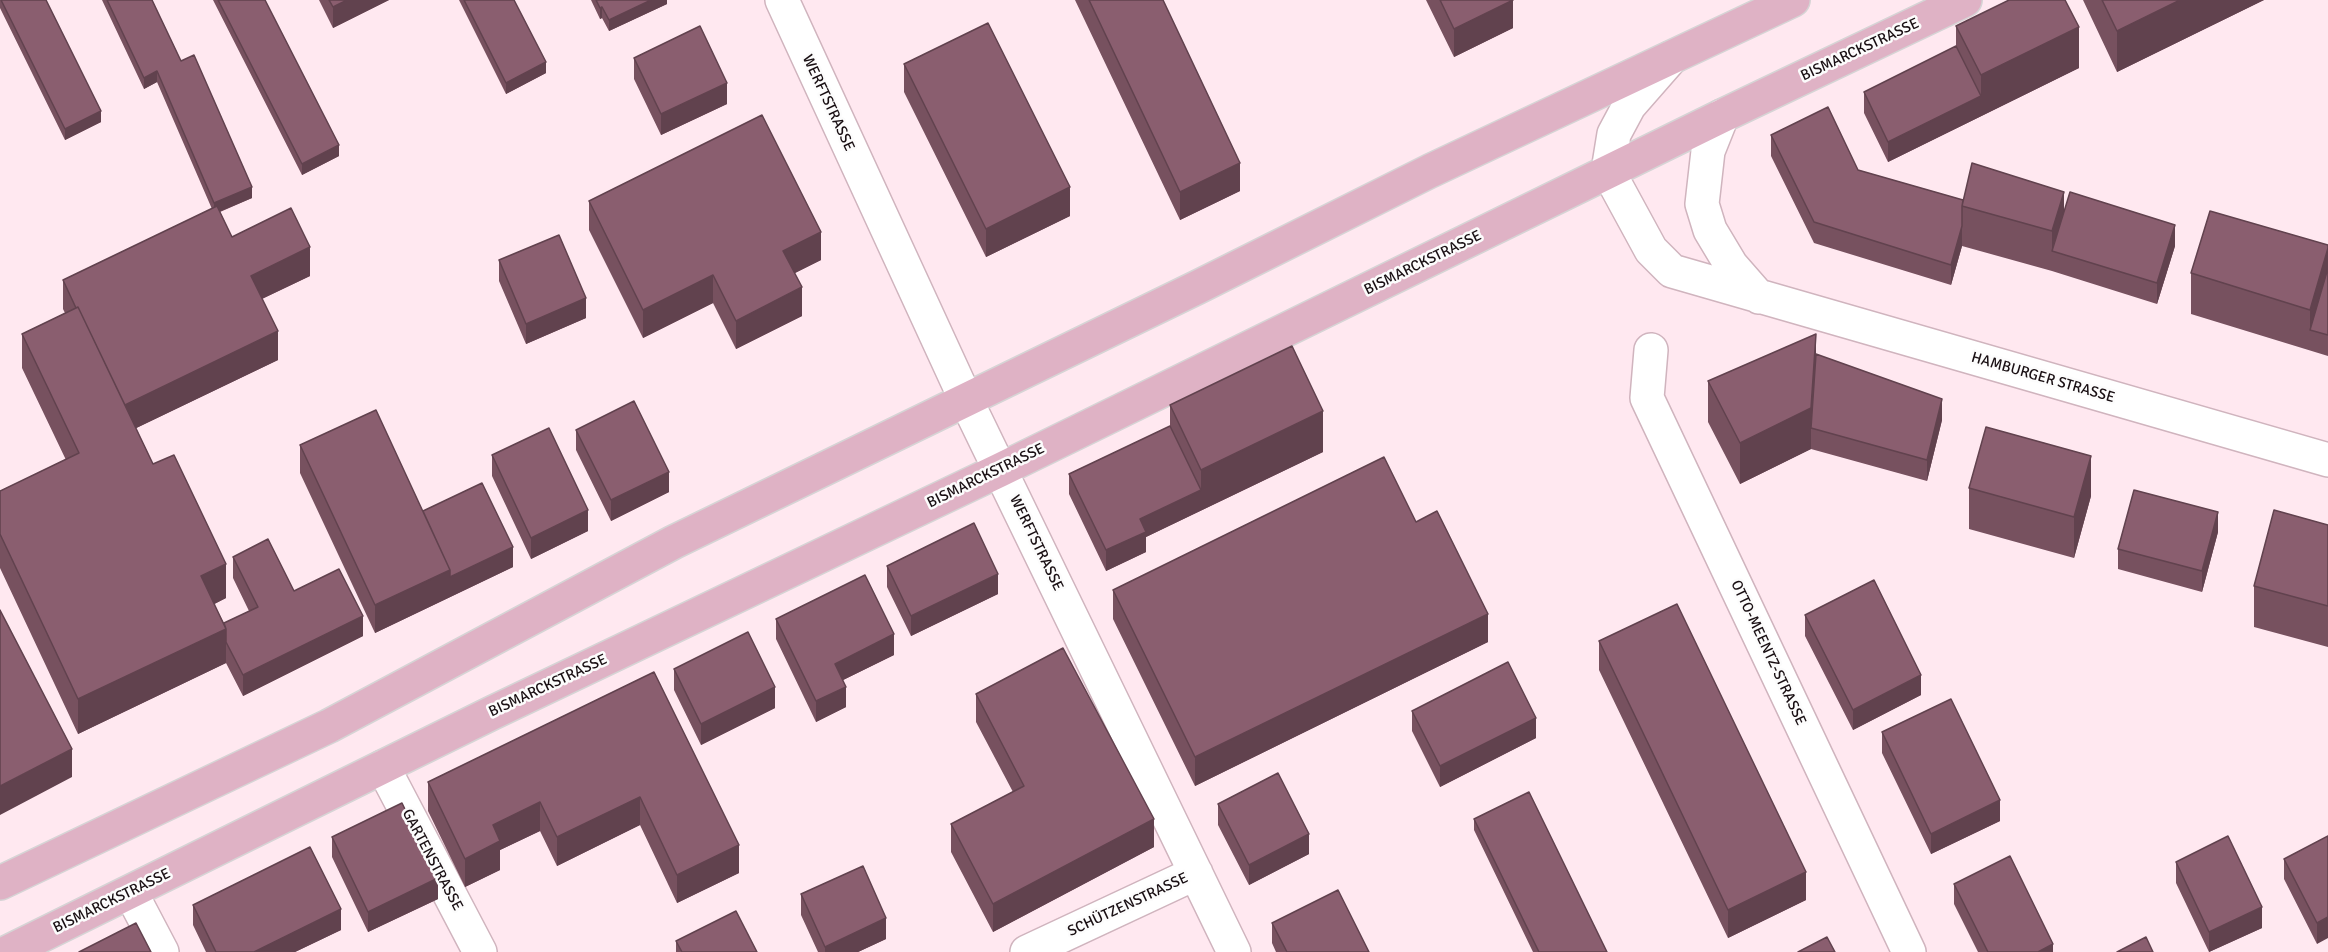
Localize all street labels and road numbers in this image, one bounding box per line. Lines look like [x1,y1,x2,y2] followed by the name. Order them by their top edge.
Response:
[1798,15,1922,85] street label: BISMARCKSTRASSE
[798,52,858,154] street label: WERFTSTRASSE
[1361,227,1485,299] street label: BISMARCKSTRASSE
[1969,349,2117,407] street label: HAMBURGER STRASSE
[924,440,1048,512] street label: BISMARCKSTRASSE
[1005,492,1067,594] street label: WERFTSTRASSE
[1726,578,1810,728] street label: OTTO-MEENTZ-STRASSE
[486,651,610,721] street label: BISMARCKSTRASSE
[398,806,466,914] street label: GARTENSTRASSE
[50,865,174,937] street label: BISMARCKSTRASSE
[1065,869,1191,941] street label: SCHÜTZENSTRASSE

